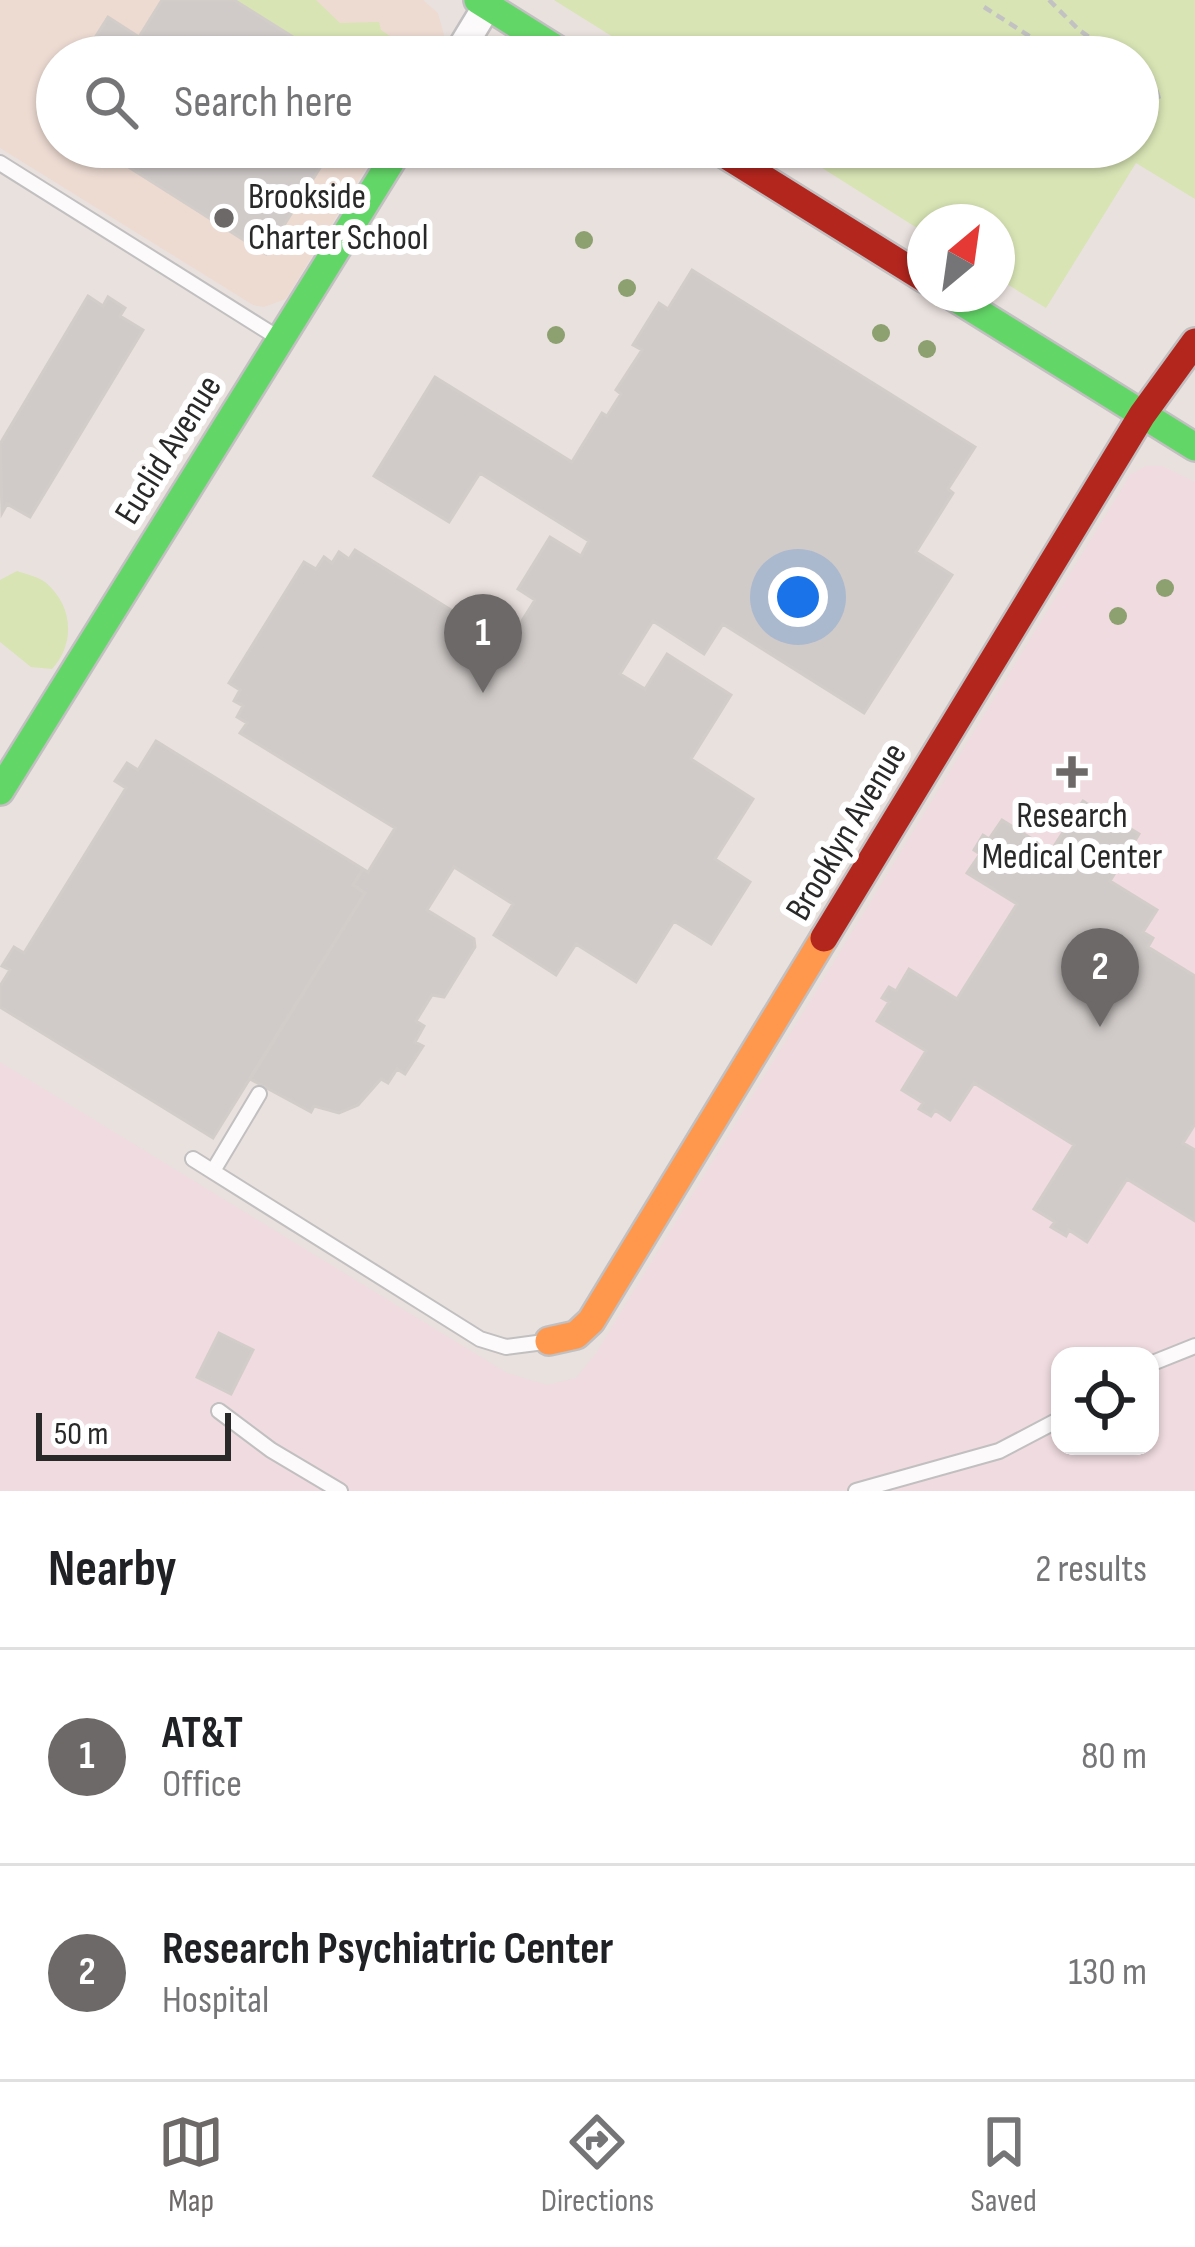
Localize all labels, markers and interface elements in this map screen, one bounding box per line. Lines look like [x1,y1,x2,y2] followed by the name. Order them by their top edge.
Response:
[36,36,1159,168] search box
[78,69,144,135] icon: search
[174,75,353,130] text: Search here
[248,176,429,260] place label: Brookside Charter School
[907,204,1015,312] north arrow
[211,205,237,231] marker: Brookside Charter School
[106,368,232,532] street label: Euclid Avenue
[768,567,828,627] your location
[444,594,522,693] pin: 1
[777,736,917,928] street label: Brooklyn Avenue
[1056,756,1088,788] marker: Research Medical Center
[982,795,1162,879] place label: Research Medical Center
[1061,928,1139,1027] pin: 2
[1051,1347,1159,1455] map controls
[1051,1347,1159,1455] button: locate
[36,1407,231,1460] scale bar
[54,1414,108,1454] text: 50 m
[48,1539,177,1600] text: Nearby
[1035,1546,1147,1593] text: 2 results
[162,1706,243,1761] text: AT&T
[79,1733,95,1780] text: 1
[1081,1733,1147,1780] text: 80 m
[162,1761,242,1808] text: Office
[162,1922,613,1977] text: Research Psychiatric Center
[78,1949,96,1996] text: 2
[1068,1949,1147,1996] text: 130 m
[162,1977,269,2024] text: Hospital
[158,2109,224,2221] tab: Map
[541,2109,654,2221] tab: Directions
[971,2109,1037,2221] tab: Saved

